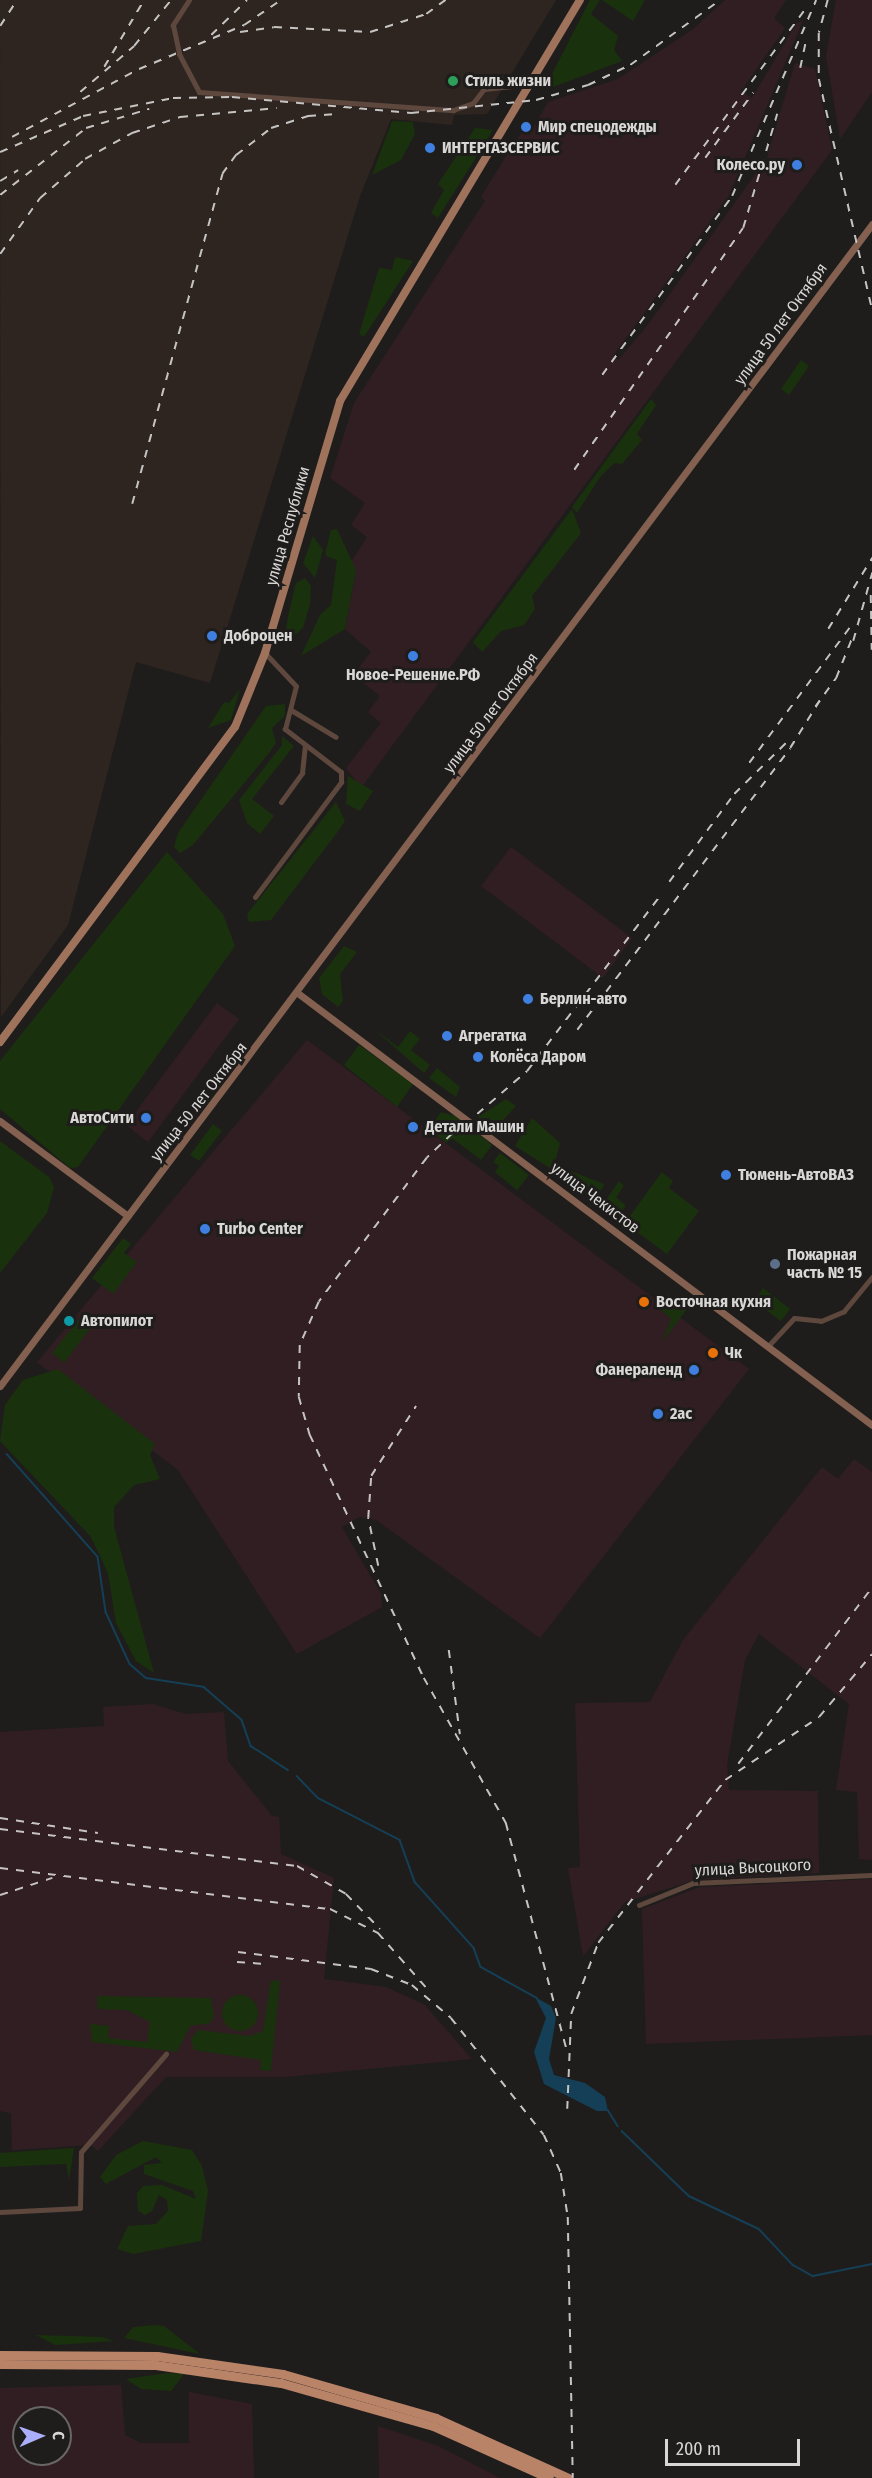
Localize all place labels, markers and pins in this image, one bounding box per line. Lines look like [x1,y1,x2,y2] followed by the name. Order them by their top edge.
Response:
[465,71,551,91] place label: Стиль жизни
[446,74,460,88] marker: Стиль жизни
[538,117,657,137] place label: Мир спецодежды
[519,120,533,134] marker: Мир спецодежды
[442,138,559,158] place label: ИНТЕРГАЗСЕРВИС
[423,141,437,155] marker: ИНТЕРГАЗСЕРВИС
[717,155,785,175] place label: Колесо.ру
[790,158,804,172] marker: Колесо.ру
[224,626,293,646] place label: Доброцен
[205,629,219,643] marker: Доброцен
[406,649,420,663] marker: Новое-Решение.РФ
[346,665,480,685] place label: Новое-Решение.РФ
[540,989,627,1009] place label: Берлин-авто
[521,992,535,1006] marker: Берлин-авто
[459,1026,527,1046] place label: Агрегатка
[440,1029,454,1043] marker: Агрегатка
[490,1047,586,1067] place label: Колёса Даром
[471,1050,485,1064] marker: Колёса Даром
[70,1108,134,1128] place label: АвтоСити
[139,1111,153,1125] marker: АвтоСити
[425,1117,524,1137] place label: Детали Машин
[406,1120,420,1134] marker: Детали Машин
[738,1165,854,1185] place label: Тюмень-АвтоВАЗ
[719,1168,733,1182] marker: Тюмень-АвтоВАЗ
[217,1219,303,1239] place label: Turbo Center
[198,1222,212,1236] marker: Turbo Center
[787,1245,862,1283] place label: Пожарная часть № 15
[768,1257,782,1271] marker: Пожарная часть № 15
[656,1292,771,1312] place label: Восточная кухня
[637,1295,651,1309] marker: Восточная кухня
[81,1311,153,1331] place label: Автопилот
[62,1314,76,1328] marker: Автопилот
[725,1343,742,1363] place label: Чк
[706,1346,720,1360] marker: Чк
[596,1360,682,1380] place label: Фанераленд
[687,1363,701,1377] marker: Фанераленд
[670,1404,692,1424] place label: 2ас
[651,1407,665,1421] marker: 2ас

